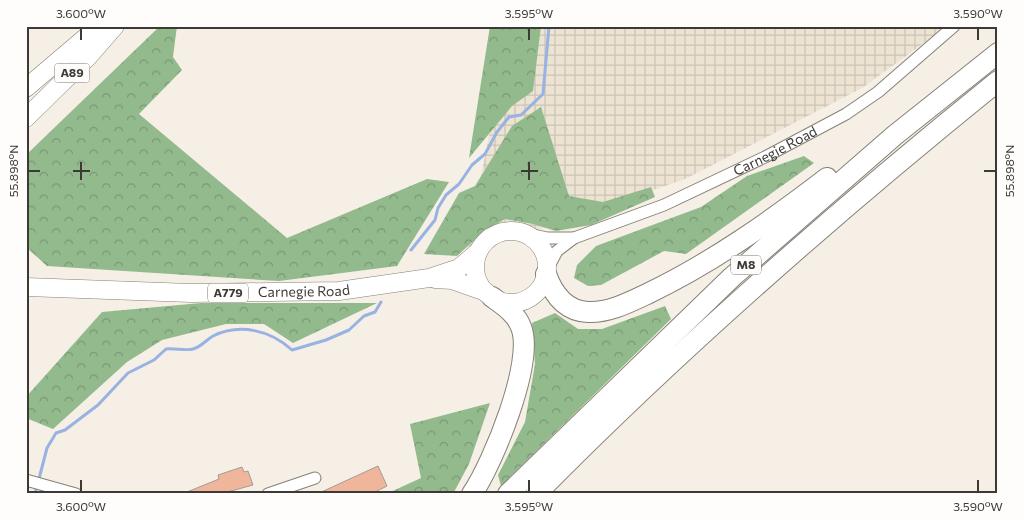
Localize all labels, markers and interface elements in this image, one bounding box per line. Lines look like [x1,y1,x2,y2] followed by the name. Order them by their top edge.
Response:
[56,6,106,20] text: 3.600°W
[505,6,553,20] text: 3.595°W
[953,6,1003,20] text: 3.590°W
[54,64,90,82] road number: A89
[730,122,820,179] street label: Carnegie Road
[6,145,20,197] text: 55.898°N
[1002,145,1016,197] text: 55.898°N
[731,256,761,274] road number: M8
[258,281,351,300] street label: Carnegie Road
[208,284,248,302] road number: A779
[56,499,106,513] text: 3.600°W
[505,499,553,513] text: 3.595°W
[953,499,1003,513] text: 3.590°W

